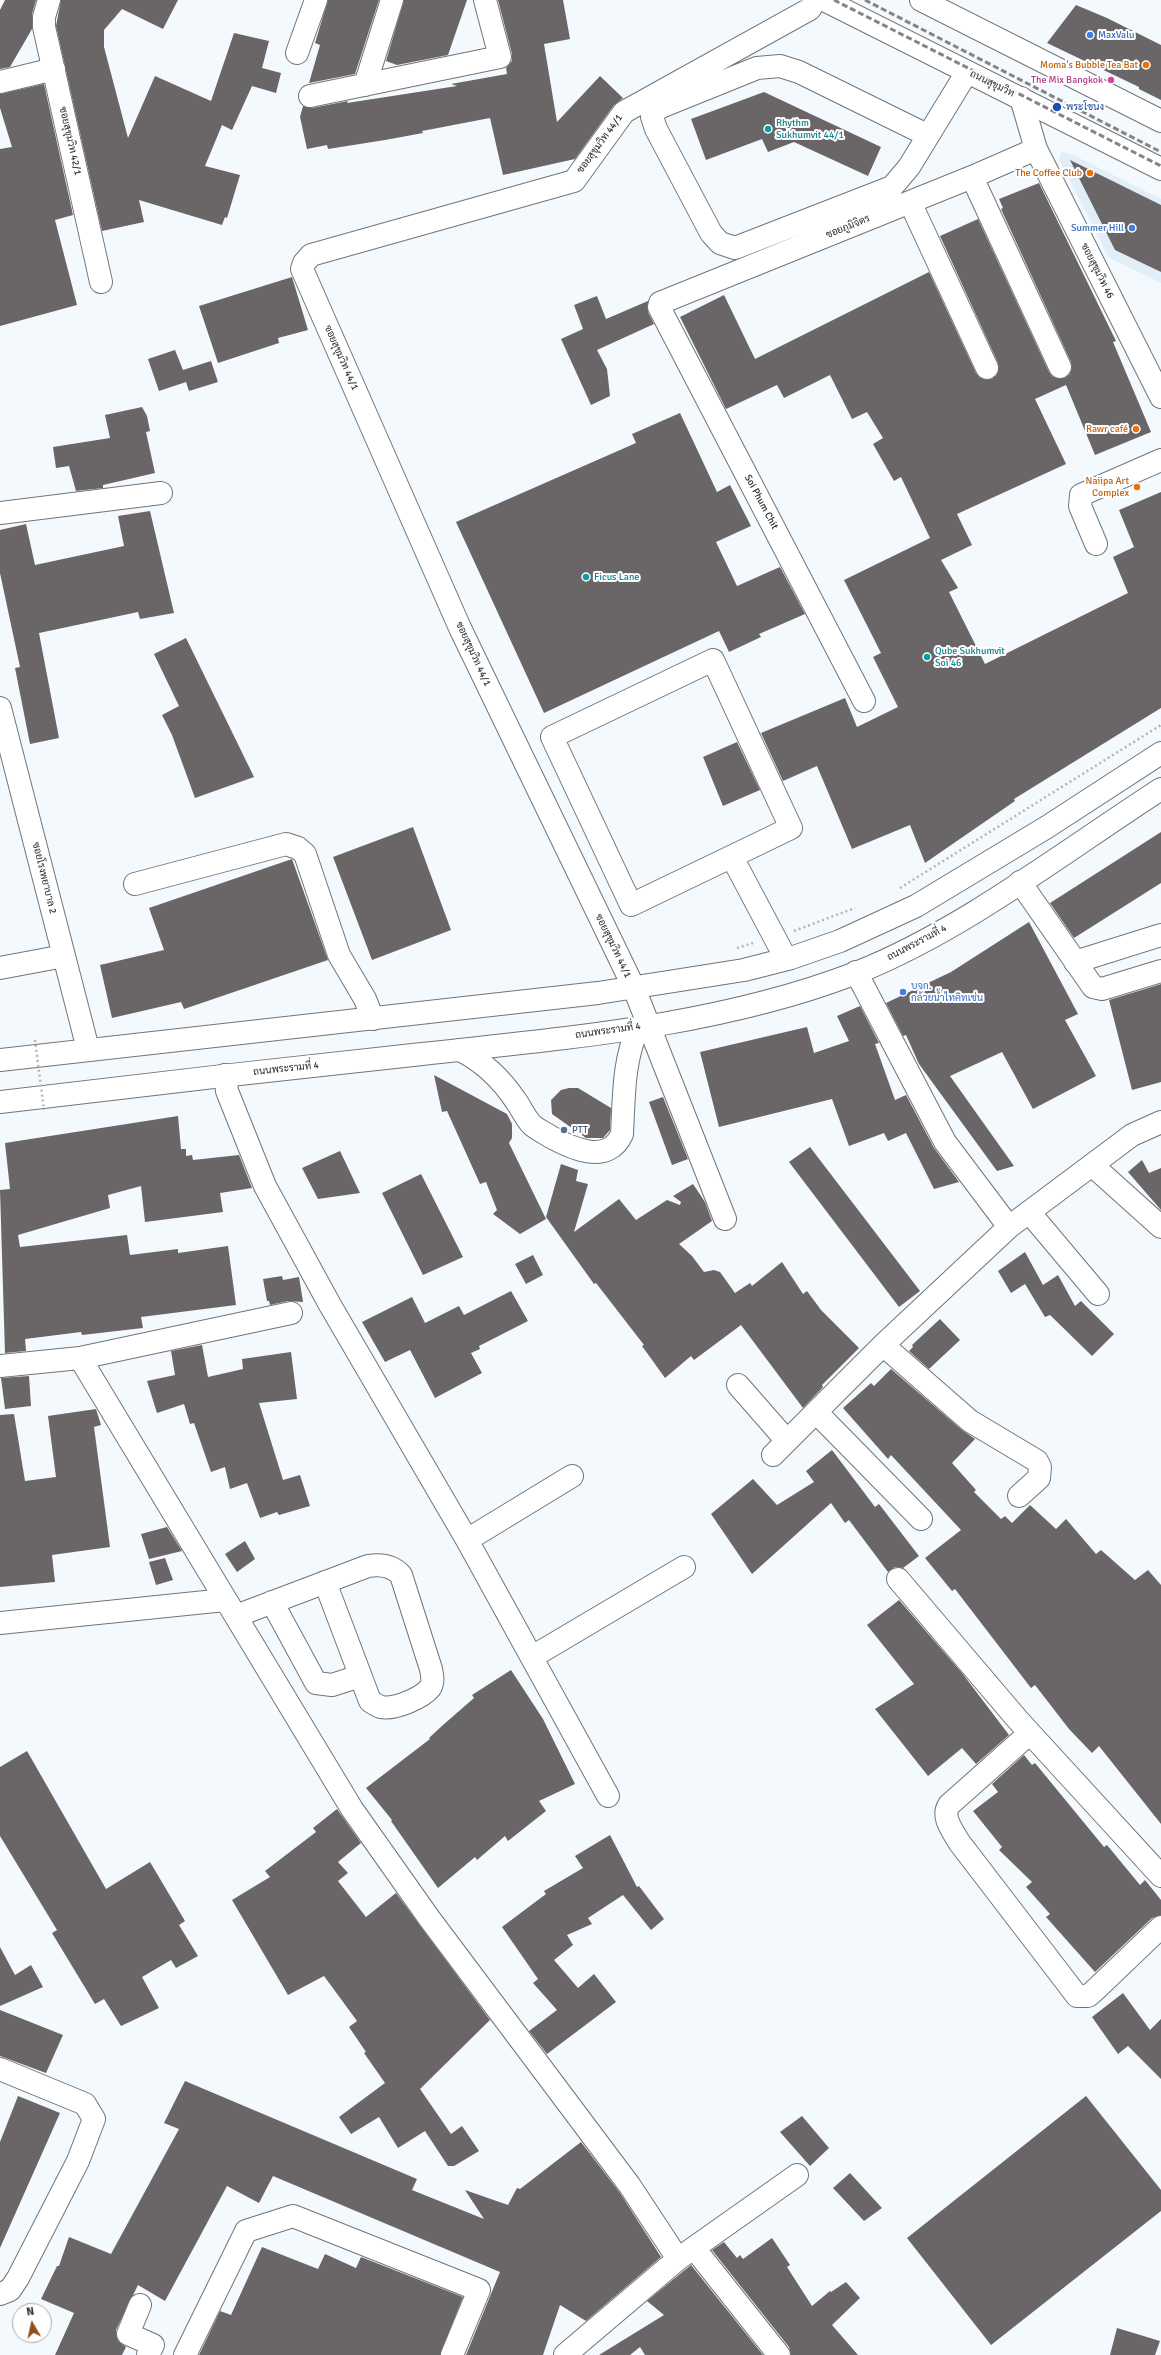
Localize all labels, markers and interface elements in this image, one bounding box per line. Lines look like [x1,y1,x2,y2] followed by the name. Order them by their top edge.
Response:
[1098,29,1134,41] place label: MaxValu
[1085,30,1095,40] marker: MaxValu
[1040,59,1138,71] place label: Moma's Bubble Tea Bat
[1141,60,1151,70] marker: Moma's Bubble Tea Bat
[968,68,1016,100] street label: ถนนสุขุมวิท
[1031,74,1103,86] place label: The Mix Bangkok
[1106,75,1116,85] marker: The Mix Bangkok
[1051,101,1063,113] marker: พระโขนง
[1066,101,1104,113] place label: พระโขนง
[56,106,84,176] street label: ซอยสุขุมวิท 42/1
[575,112,625,176] street label: ซอยสุขุมวิท 44/1
[776,117,844,140] place label: Rhythm Sukhumvit 44/1
[763,124,773,134] marker: Rhythm Sukhumvit 44/1
[1015,167,1082,179] place label: The Coffee Club
[1085,168,1095,178] marker: The Coffee Club
[824,213,872,241] street label: ซอยภูมิจิตร
[1071,222,1124,234] place label: Summer Hill
[1127,223,1137,233] marker: Summer Hill
[1078,241,1116,301] street label: ซอยสุขุมวิท 46
[321,324,361,392] street label: ซอยสุขุมวิท 44/1
[1086,423,1128,435] place label: Rawr café
[1131,424,1141,434] marker: Rawr café
[742,473,780,531] street label: Soi Phum Chit
[1086,475,1129,498] place label: Naiipa Art Complex
[1132,482,1142,492] marker: Naiipa Art Complex
[594,571,639,583] place label: Ficus Lane
[581,572,591,582] marker: Ficus Lane
[453,620,493,688] street label: ซอยสุขุมวิท 44/1
[935,645,1005,668] place label: Qube Sukhumvit Soi 46
[922,652,932,662] marker: Qube Sukhumvit Soi 46
[29,841,59,915] street label: ซอยโรงพยาบาล 2
[592,912,634,980] street label: ซอยสุขุมวิท 44/1
[885,922,949,964] street label: ถนนพระรามที่ 4
[911,980,983,1004] place label: บจก. กล้วยน้ำไทคิทเช่น
[898,987,908,997] marker: บจก. กล้วยน้ำไทคิทเช่น
[575,1020,641,1042] street label: ถนนพระรามที่ 4
[253,1060,319,1078] street label: ถนนพระรามที่ 4
[572,1124,588,1136] place label: PTT
[559,1125,569,1135] marker: PTT
[12,2303,52,2343] north arrow
[25,2305,35,2319] text: N

